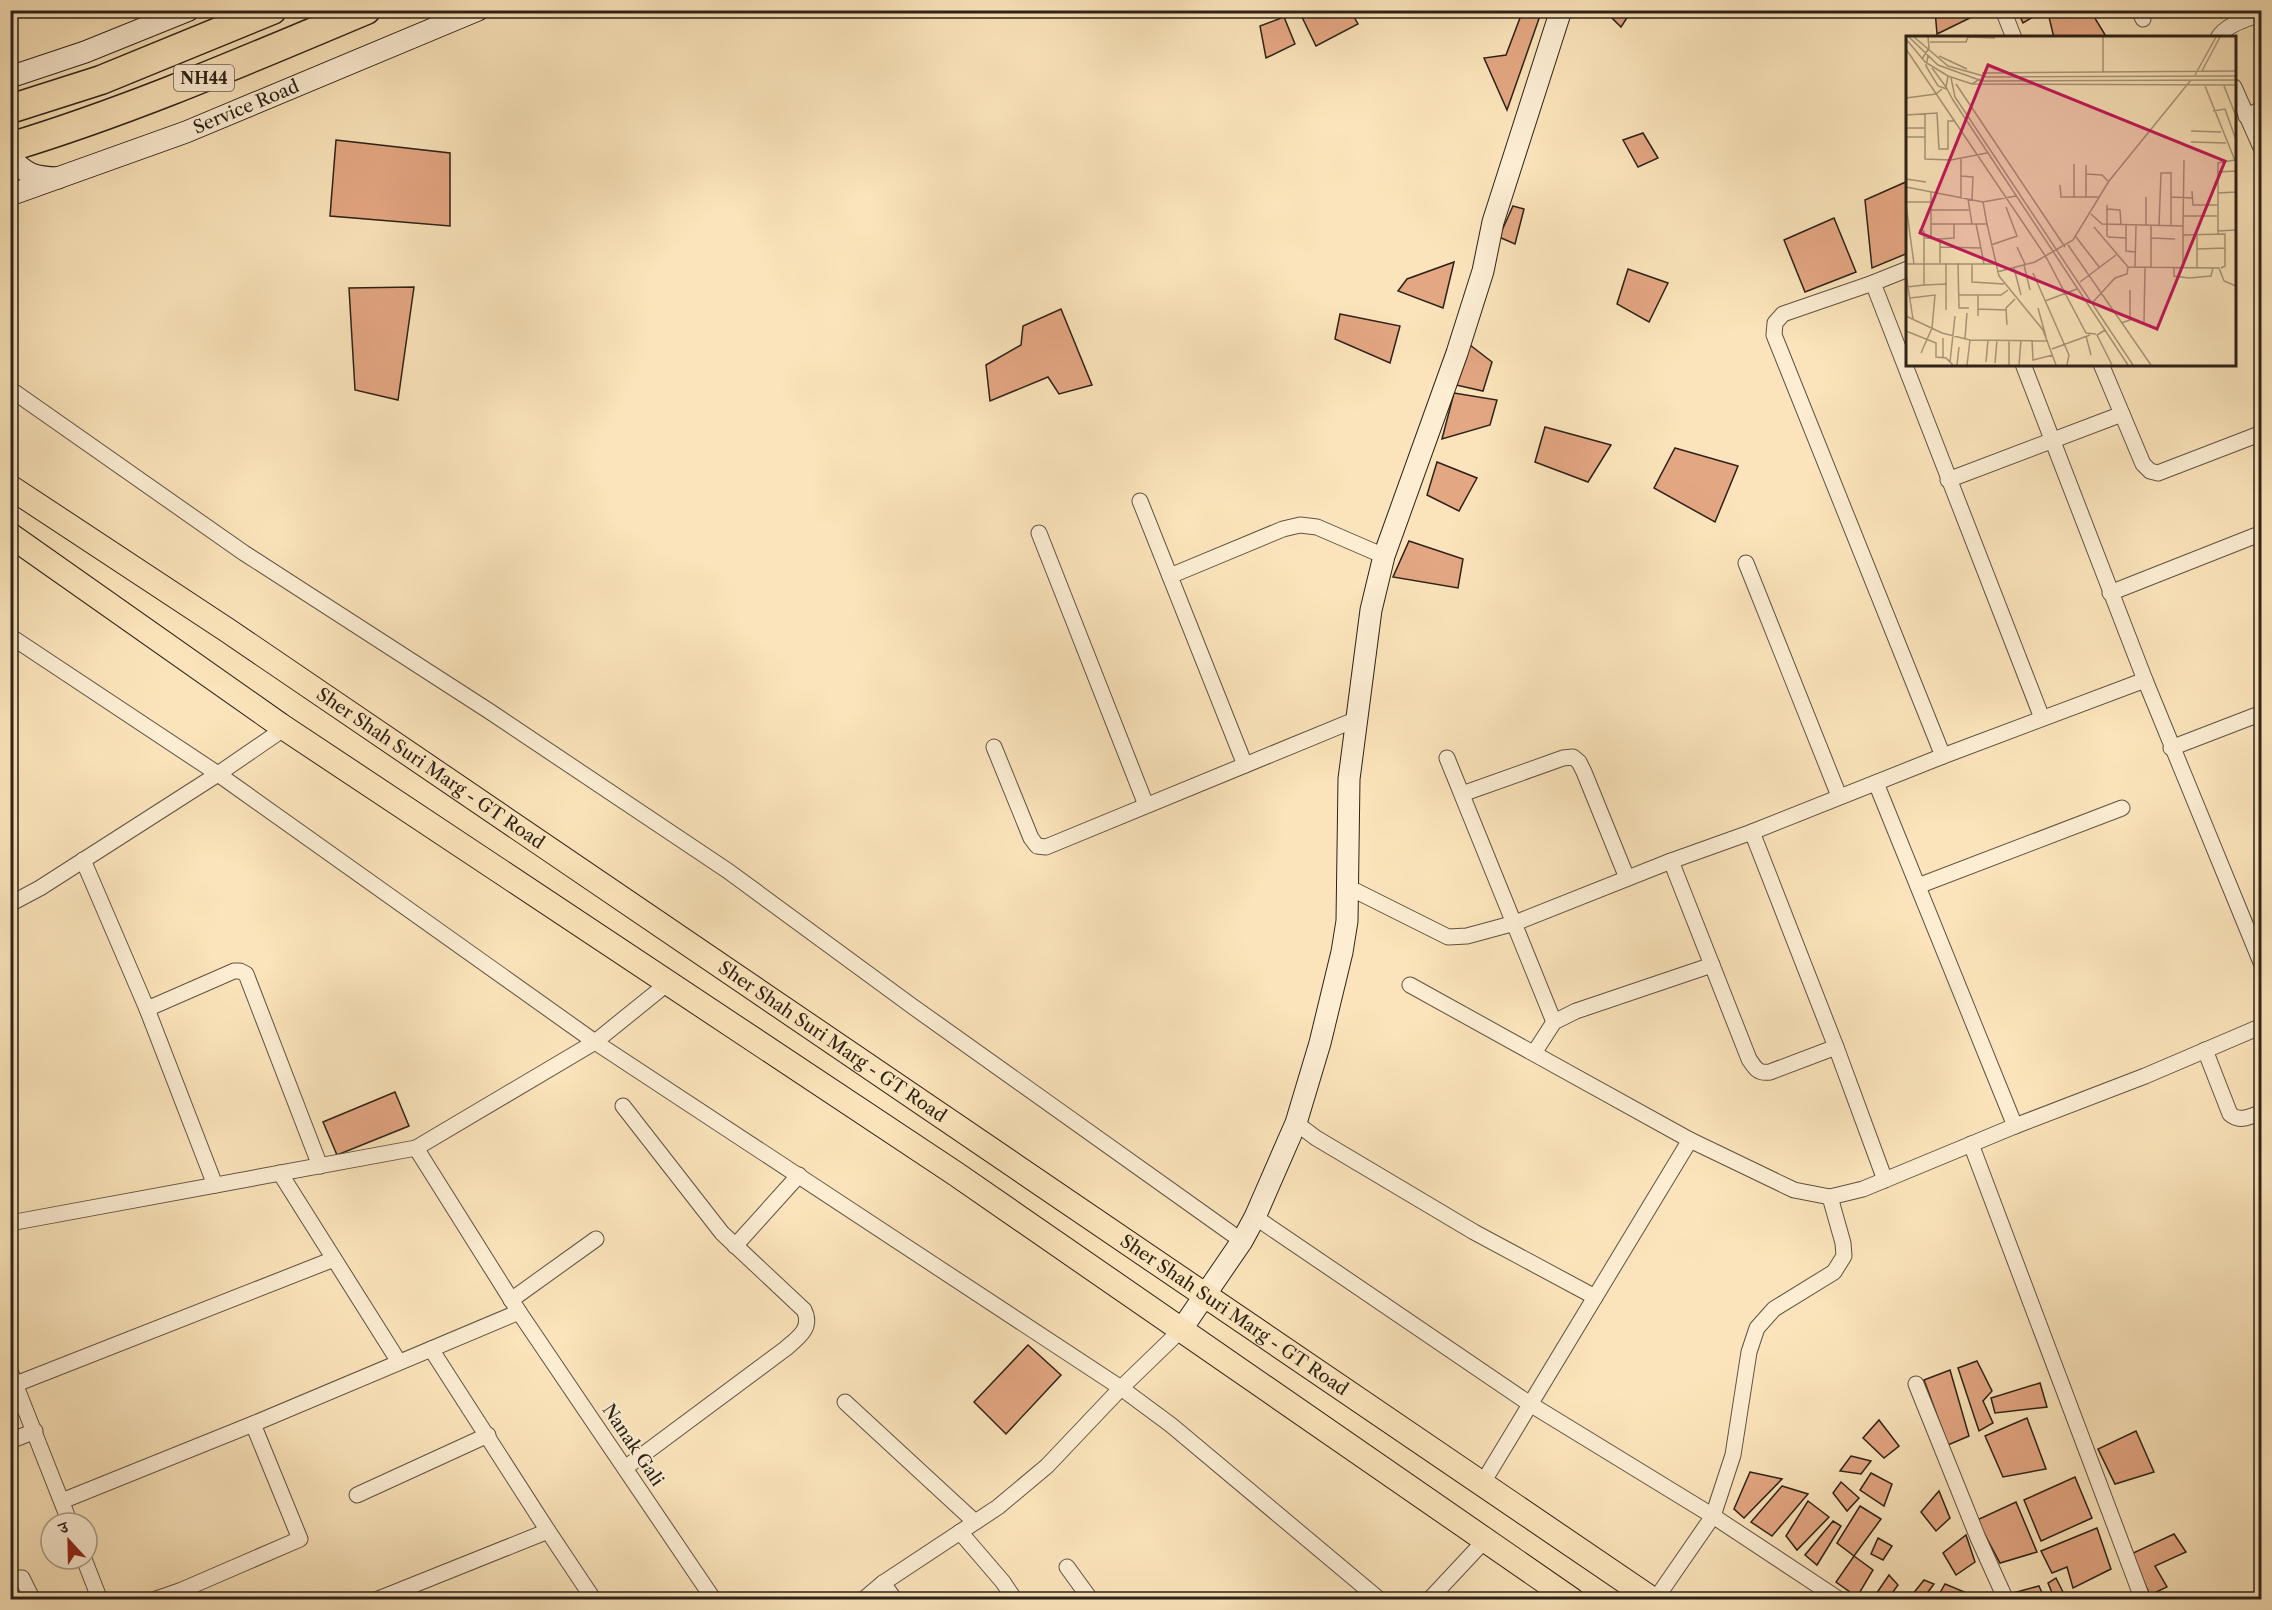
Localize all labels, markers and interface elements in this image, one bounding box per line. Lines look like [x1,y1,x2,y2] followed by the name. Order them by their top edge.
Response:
[1906,36,2236,366] inset map
[174,65,234,91] road number: NH44
[190,75,302,139] street label: Service Road
[312,683,549,854] street label: Sher Shah Suri Marg - GT Road
[714,956,951,1127] street label: Sher Shah Suri Marg - GT Road
[1116,1230,1352,1400] street label: Sher Shah Suri Marg - GT Road
[598,1400,669,1491] street label: Nanak Gali
[39,1511,99,1571] north arrow
[55,1516,73,1538] text: उ

